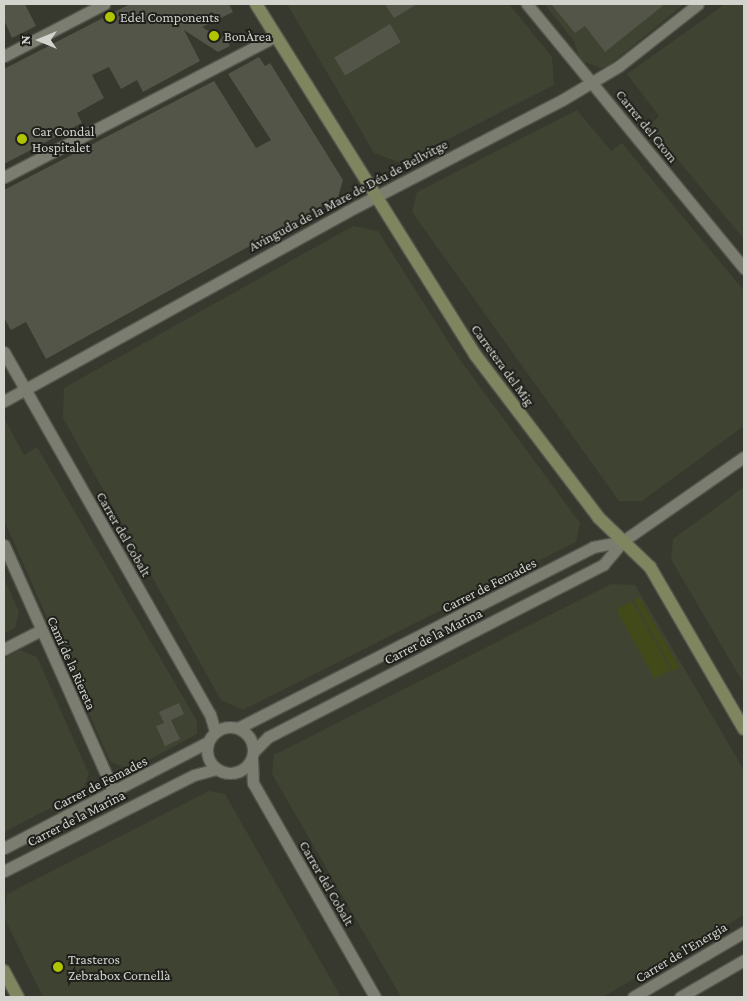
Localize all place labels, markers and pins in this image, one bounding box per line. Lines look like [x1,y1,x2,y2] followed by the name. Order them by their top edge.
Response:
[120,9,219,25] place label: Edel Components
[104,11,116,23] marker: Edel Components
[224,28,271,44] place label: BonÀrea
[208,30,220,42] marker: BonÀrea
[32,123,94,156] place label: Car Condal Hospitalet
[16,133,28,145] marker: Car Condal Hospitalet
[68,951,171,984] place label: Trasteros Zebrabox Cornellà
[52,961,64,973] marker: Trasteros Zebrabox Cornellà

